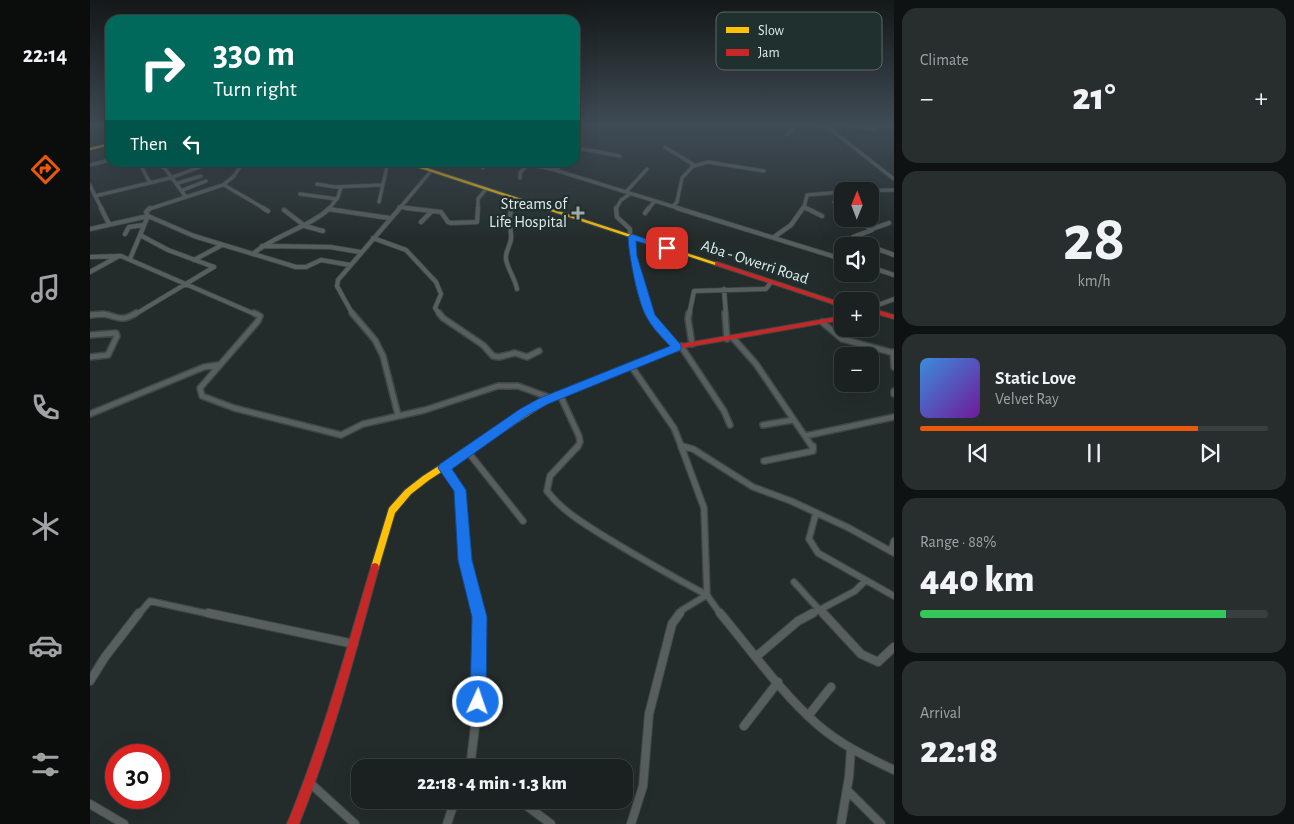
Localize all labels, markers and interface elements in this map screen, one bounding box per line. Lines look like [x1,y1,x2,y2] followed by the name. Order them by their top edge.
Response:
[716,12,882,70] legend
[758,24,785,38] text: Slow
[130,35,195,100] icon: right
[213,37,295,72] text: 330 m
[23,44,67,66] text: 22:14
[758,46,780,60] text: Jam
[920,52,969,68] text: Climate
[213,78,297,100] text: Turn right
[1072,79,1116,117] text: 21°
[920,85,933,113] text: −
[1255,85,1268,113] text: +
[178,130,206,158] icon: left
[130,135,168,154] text: Then
[28,152,63,187] icon: directions
[834,182,879,228] north arrow
[834,182,879,392] map controls
[489,196,568,230] place label: Streams of Life Hospital
[571,206,585,220] marker: Streams of Life Hospital
[1063,207,1125,272] text: 28
[646,227,688,269] pin
[653,234,681,262] icon: arrive
[699,237,811,287] street label: Aba - Owerri Road
[834,237,879,282] button: sound
[28,271,63,306] icon: music
[1077,273,1111,289] text: km/h
[834,292,879,337] button: +
[834,347,879,392] button: −
[995,369,1076,388] text: Static Love
[28,390,63,425] icon: phone
[995,391,1059,407] text: Velvet Ray
[964,439,992,467] icon: previous
[1080,439,1108,467] icon: pause
[1196,439,1224,467] icon: next
[28,509,63,544] icon: climate
[920,534,997,550] text: Range · 88%
[920,561,1035,599] text: 440 km
[28,628,63,663] icon: car
[451,675,503,727] position arrow
[920,705,961,721] text: Arrival
[920,732,998,770] text: 22:18
[105,744,170,809] speed limit sign: 30
[28,747,63,782] icon: filters
[417,774,567,793] text: 22:18 · 4 min · 1.3 km

